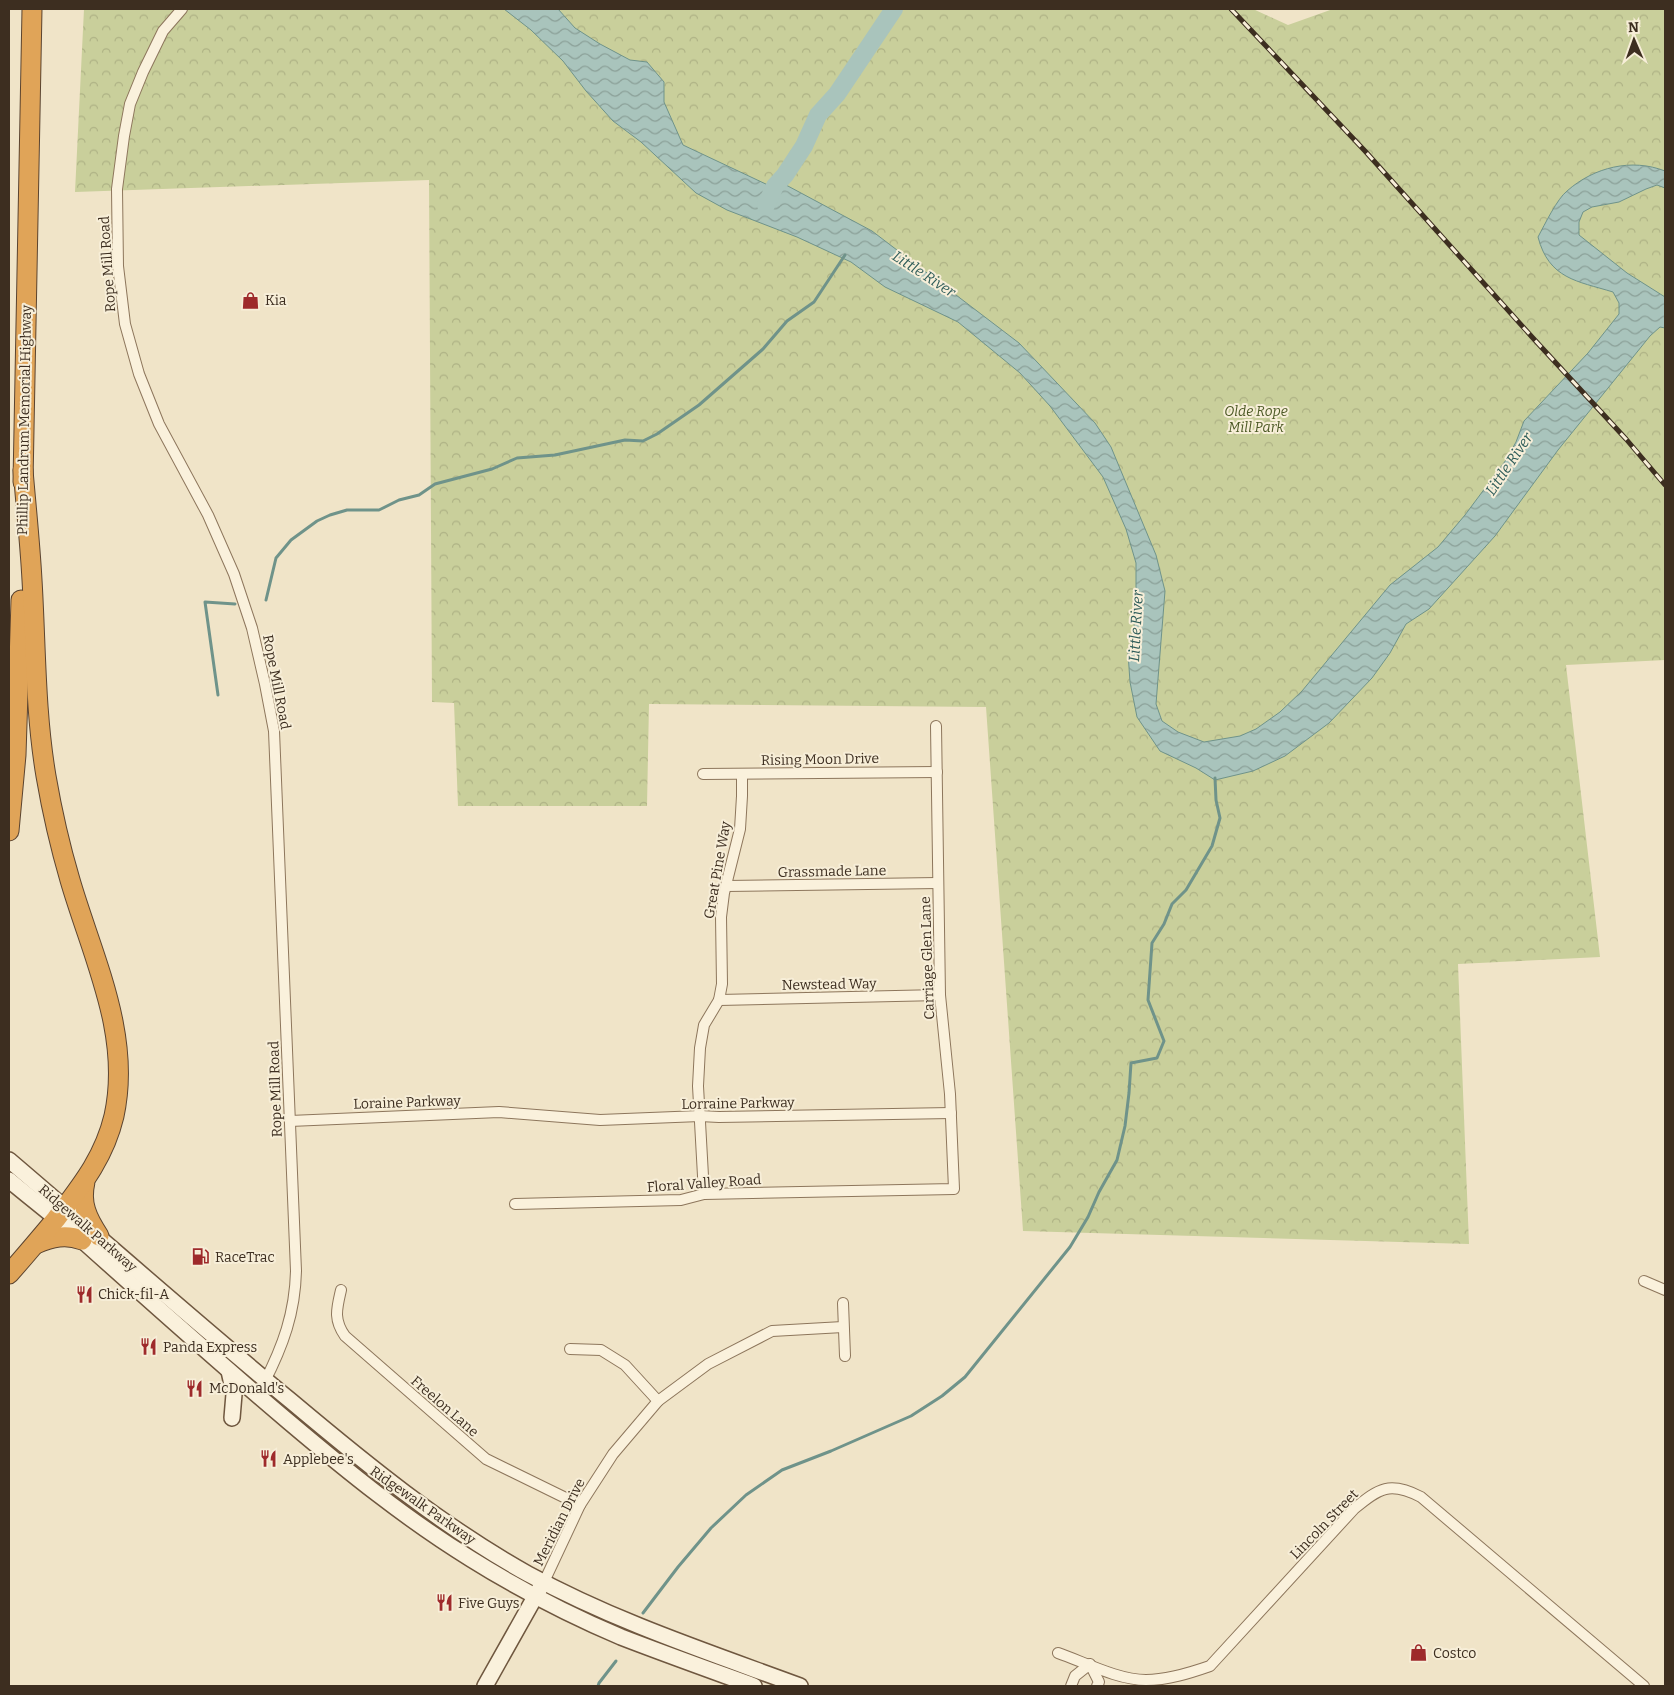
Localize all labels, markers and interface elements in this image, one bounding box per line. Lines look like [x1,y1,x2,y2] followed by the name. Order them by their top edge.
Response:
[1609,15,1659,65] north arrow
[1628,19,1639,36] text: N
[96,215,119,313] street label: Rope Mill Road
[889,247,960,301] water label: Little River
[241,290,261,310] shop icon: Kia
[265,292,287,309] place label: Kia
[14,304,35,535] street label: Phillip Landrum Memorial Highway
[1224,403,1288,436] park label: Olde Rope Mill Park
[1482,429,1537,499] water label: Little River
[1125,589,1147,662] water label: Little River
[259,633,294,731] street label: Rope Mill Road
[761,750,879,769] street label: Rising Moon Drive
[701,819,735,920] street label: Great Pine Way
[778,862,886,881] street label: Grassmade Lane
[917,896,938,1020] street label: Carriage Glen Lane
[781,975,877,994] street label: Newstead Way
[265,1041,286,1137] street label: Rope Mill Road
[353,1092,462,1113] street label: Loraine Parkway
[681,1094,795,1113] street label: Lorraine Parkway
[646,1171,762,1196] street label: Floral Valley Road
[35,1181,141,1276] street label: Ridgewalk Parkway
[191,1247,211,1267] fuel station icon: RaceTrac
[215,1249,275,1266] place label: RaceTrac
[74,1284,94,1304] restaurant icon: Chick-fil-A
[98,1286,169,1303] place label: Chick-fil-A
[139,1337,159,1357] restaurant icon: Panda Express
[163,1339,257,1356] place label: Panda Express
[407,1372,482,1440] street label: Freelon Lane
[185,1378,205,1398] restaurant icon: McDonald's
[209,1380,284,1397] place label: McDonald's
[259,1449,279,1469] restaurant icon: Applebee's
[283,1451,354,1468] place label: Applebee's
[367,1463,479,1548] street label: Ridgewalk Parkway
[530,1476,589,1569] street label: Meridian Drive
[1287,1486,1362,1563] street label: Lincoln Street
[434,1593,454,1613] restaurant icon: Five Guys
[458,1595,519,1612] place label: Five Guys
[1409,1643,1429,1663] shop icon: Costco
[1433,1645,1476,1662] place label: Costco

